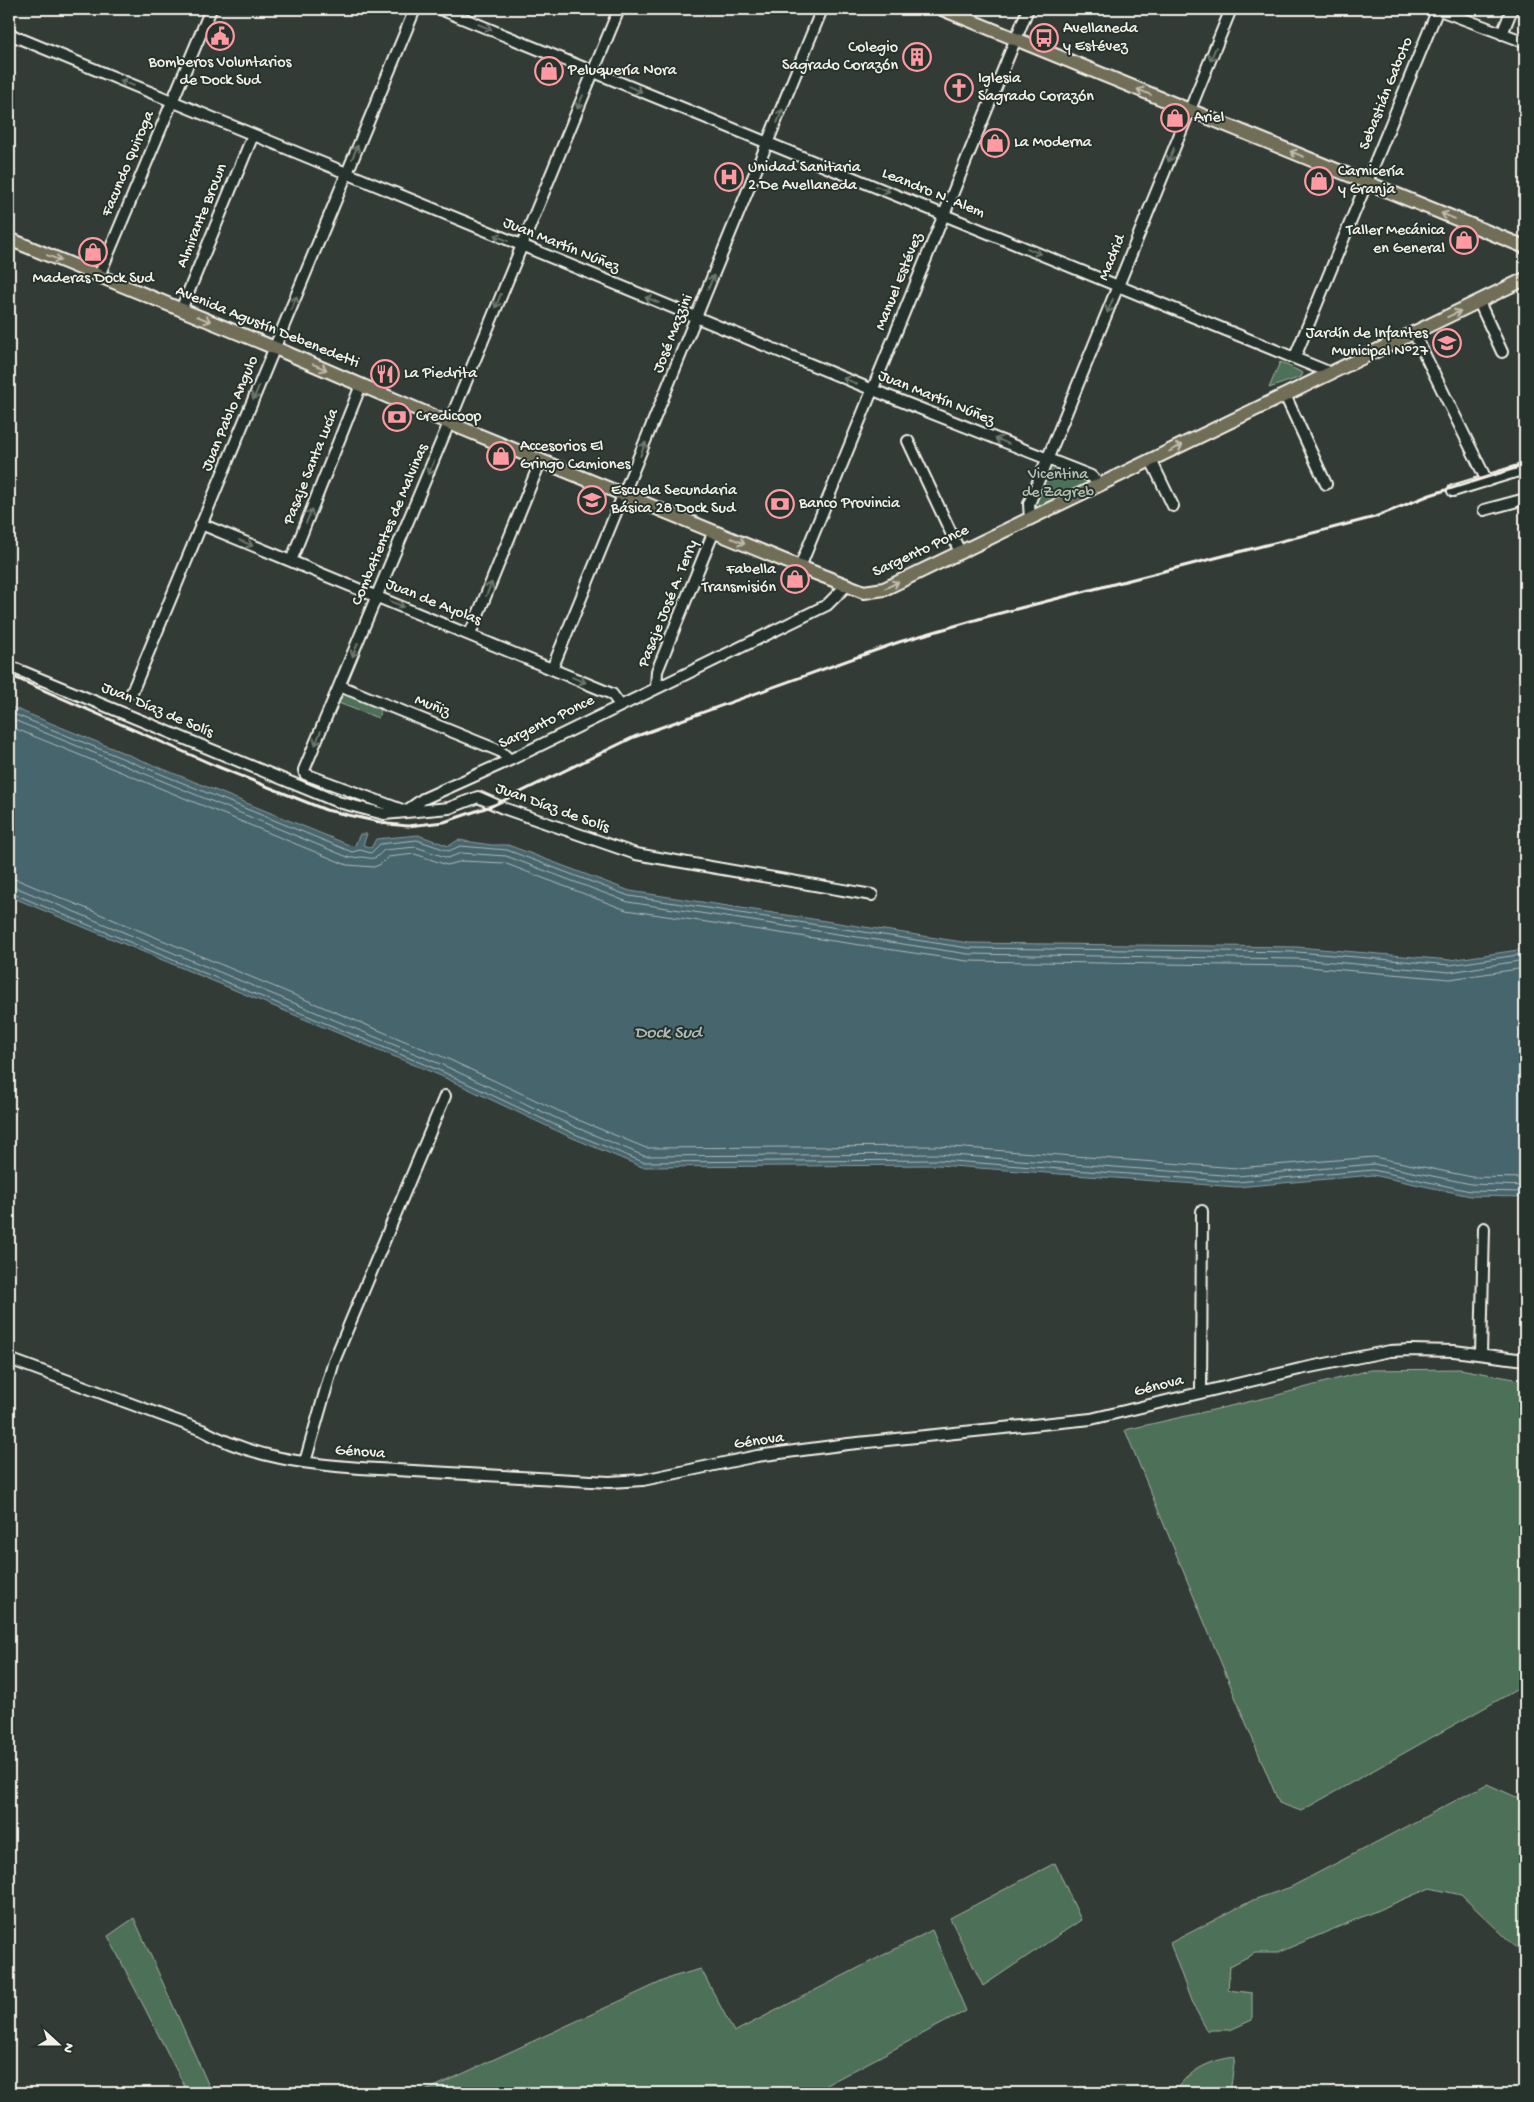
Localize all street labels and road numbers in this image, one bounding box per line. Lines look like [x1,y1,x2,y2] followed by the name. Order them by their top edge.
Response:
[1356,35,1418,153] street label: Sebastián Gaboto
[98,107,160,221] street label: Facundo Quiroga
[173,161,233,271] street label: Almirante Brown
[879,165,988,224] street label: Leandro N. Alem
[500,214,623,278] street label: Juan Martín Núñez
[872,230,929,334] street label: Manuel Estévez
[1095,231,1131,284] street label: Madrid
[172,282,362,374] street label: Avenida Agustín Debenedetti
[650,292,698,376] street label: José Mazzini
[198,353,264,475] street label: Juan Pablo Angulo
[875,367,998,431] street label: Juan Martín Núñez
[280,405,344,529] street label: Pasaje Santa Lucía
[348,440,434,609] street label: Combatientes de Malvinas
[870,521,973,583] street label: Sargento Ponce
[634,537,703,671] street label: Pasaje José A. Terry
[382,575,485,631] street label: Juan de Ayolas
[98,679,217,744] street label: Juan Díaz de Solís
[411,691,453,723] street label: Muñiz
[496,691,599,754] street label: Sargento Ponce
[492,780,613,839] street label: Juan Díaz de Solís
[1132,1371,1187,1402] street label: Génova
[733,1429,786,1455] street label: Génova
[334,1442,387,1464] street label: Génova

